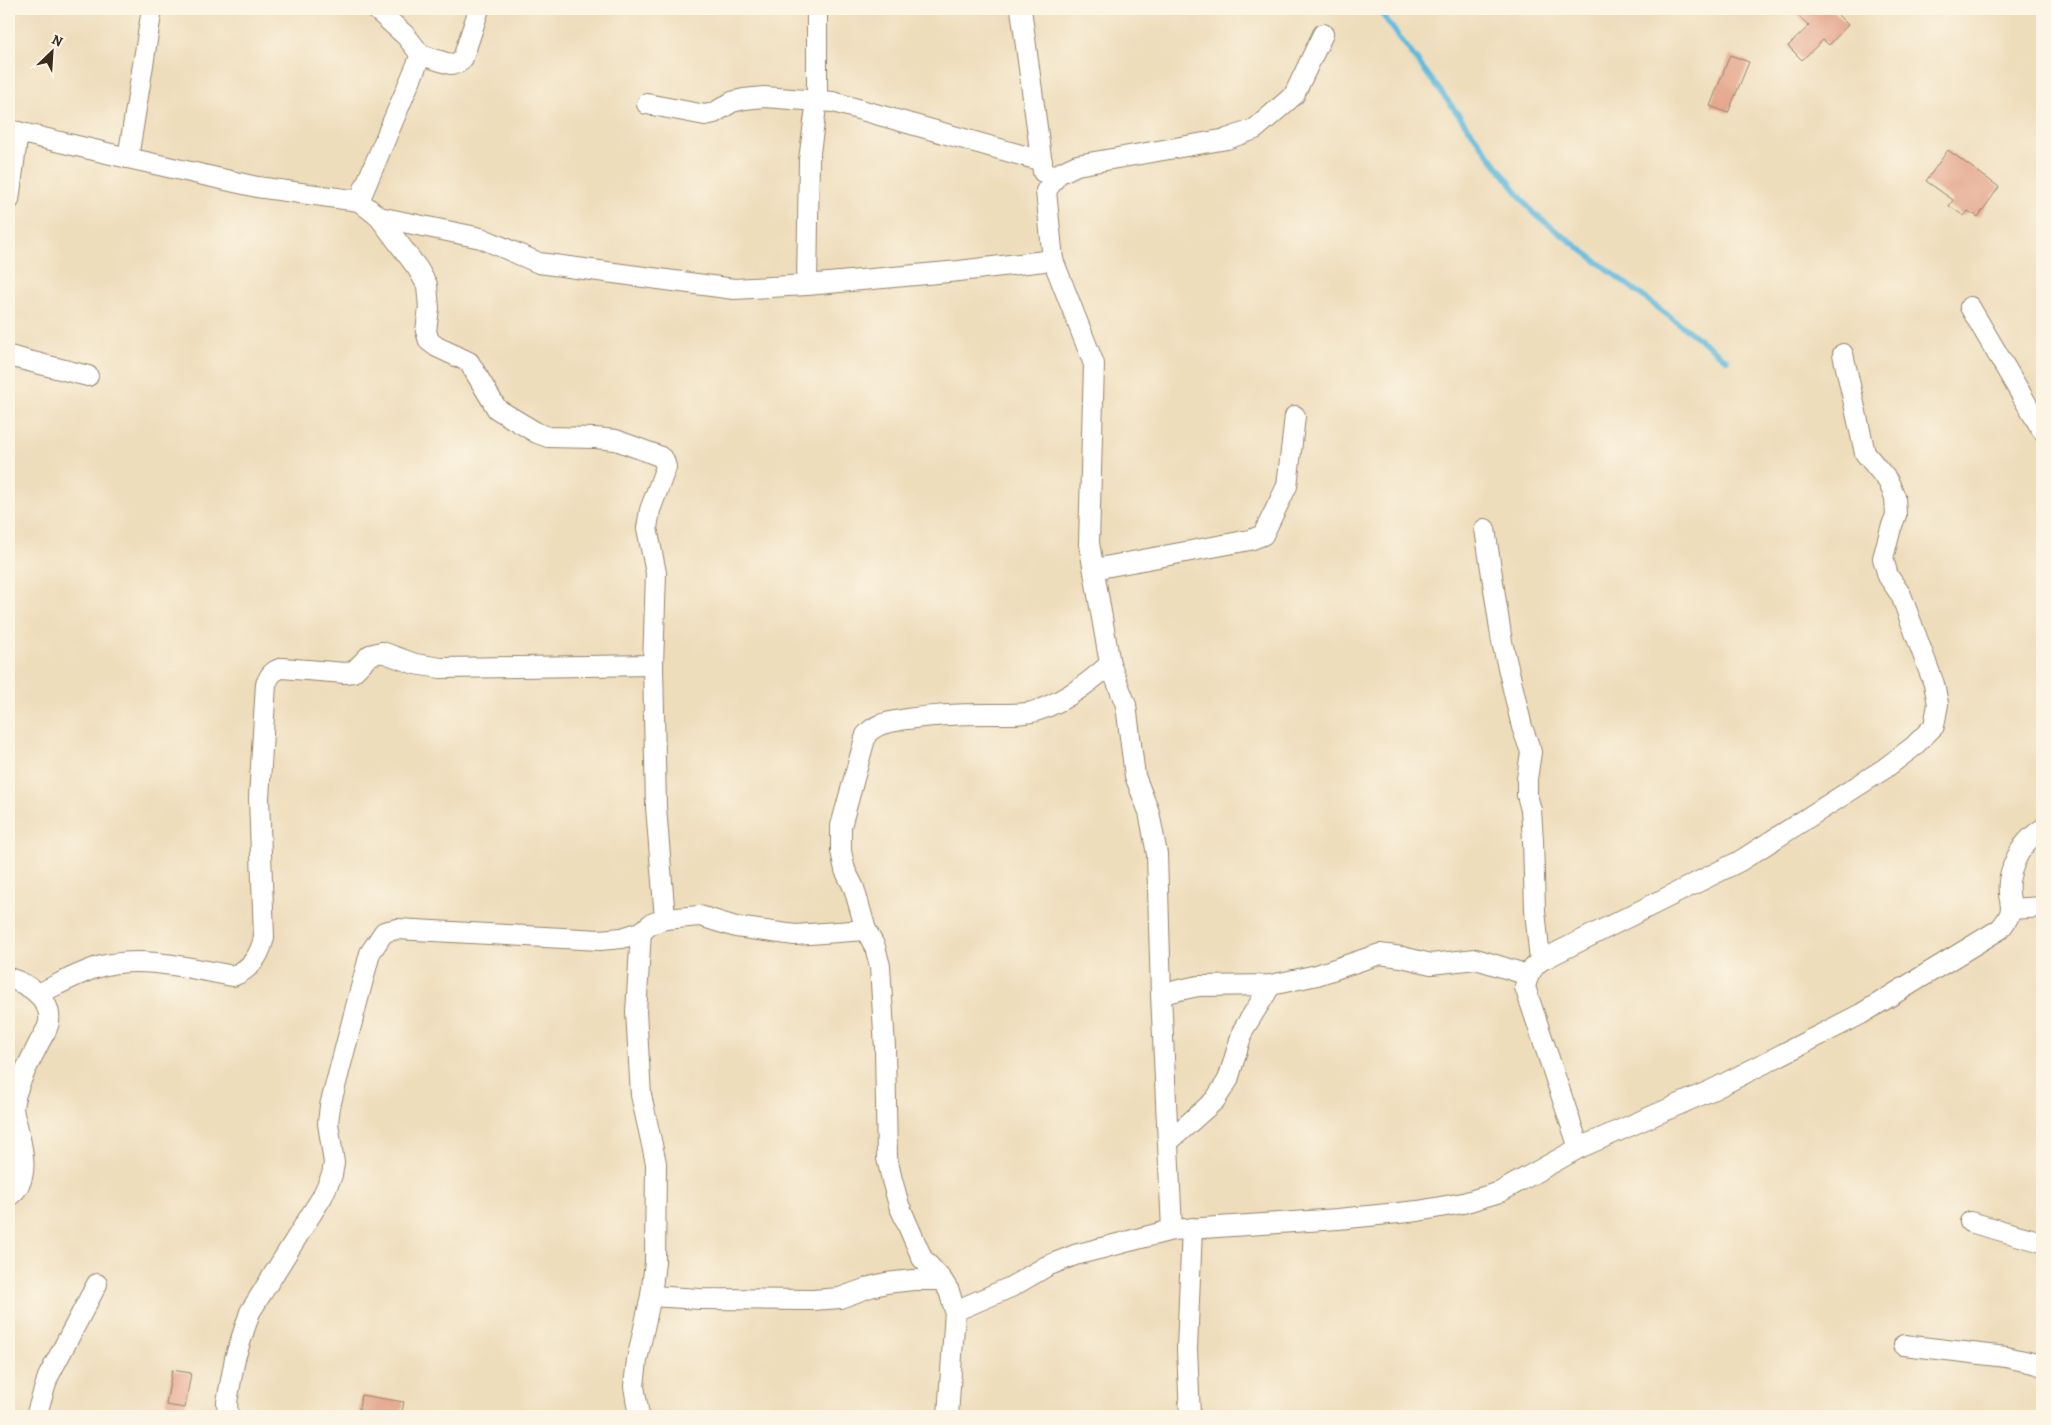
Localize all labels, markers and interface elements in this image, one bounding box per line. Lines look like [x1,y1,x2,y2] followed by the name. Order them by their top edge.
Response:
[28,28,78,78] north arrow
[49,30,66,51] text: N

